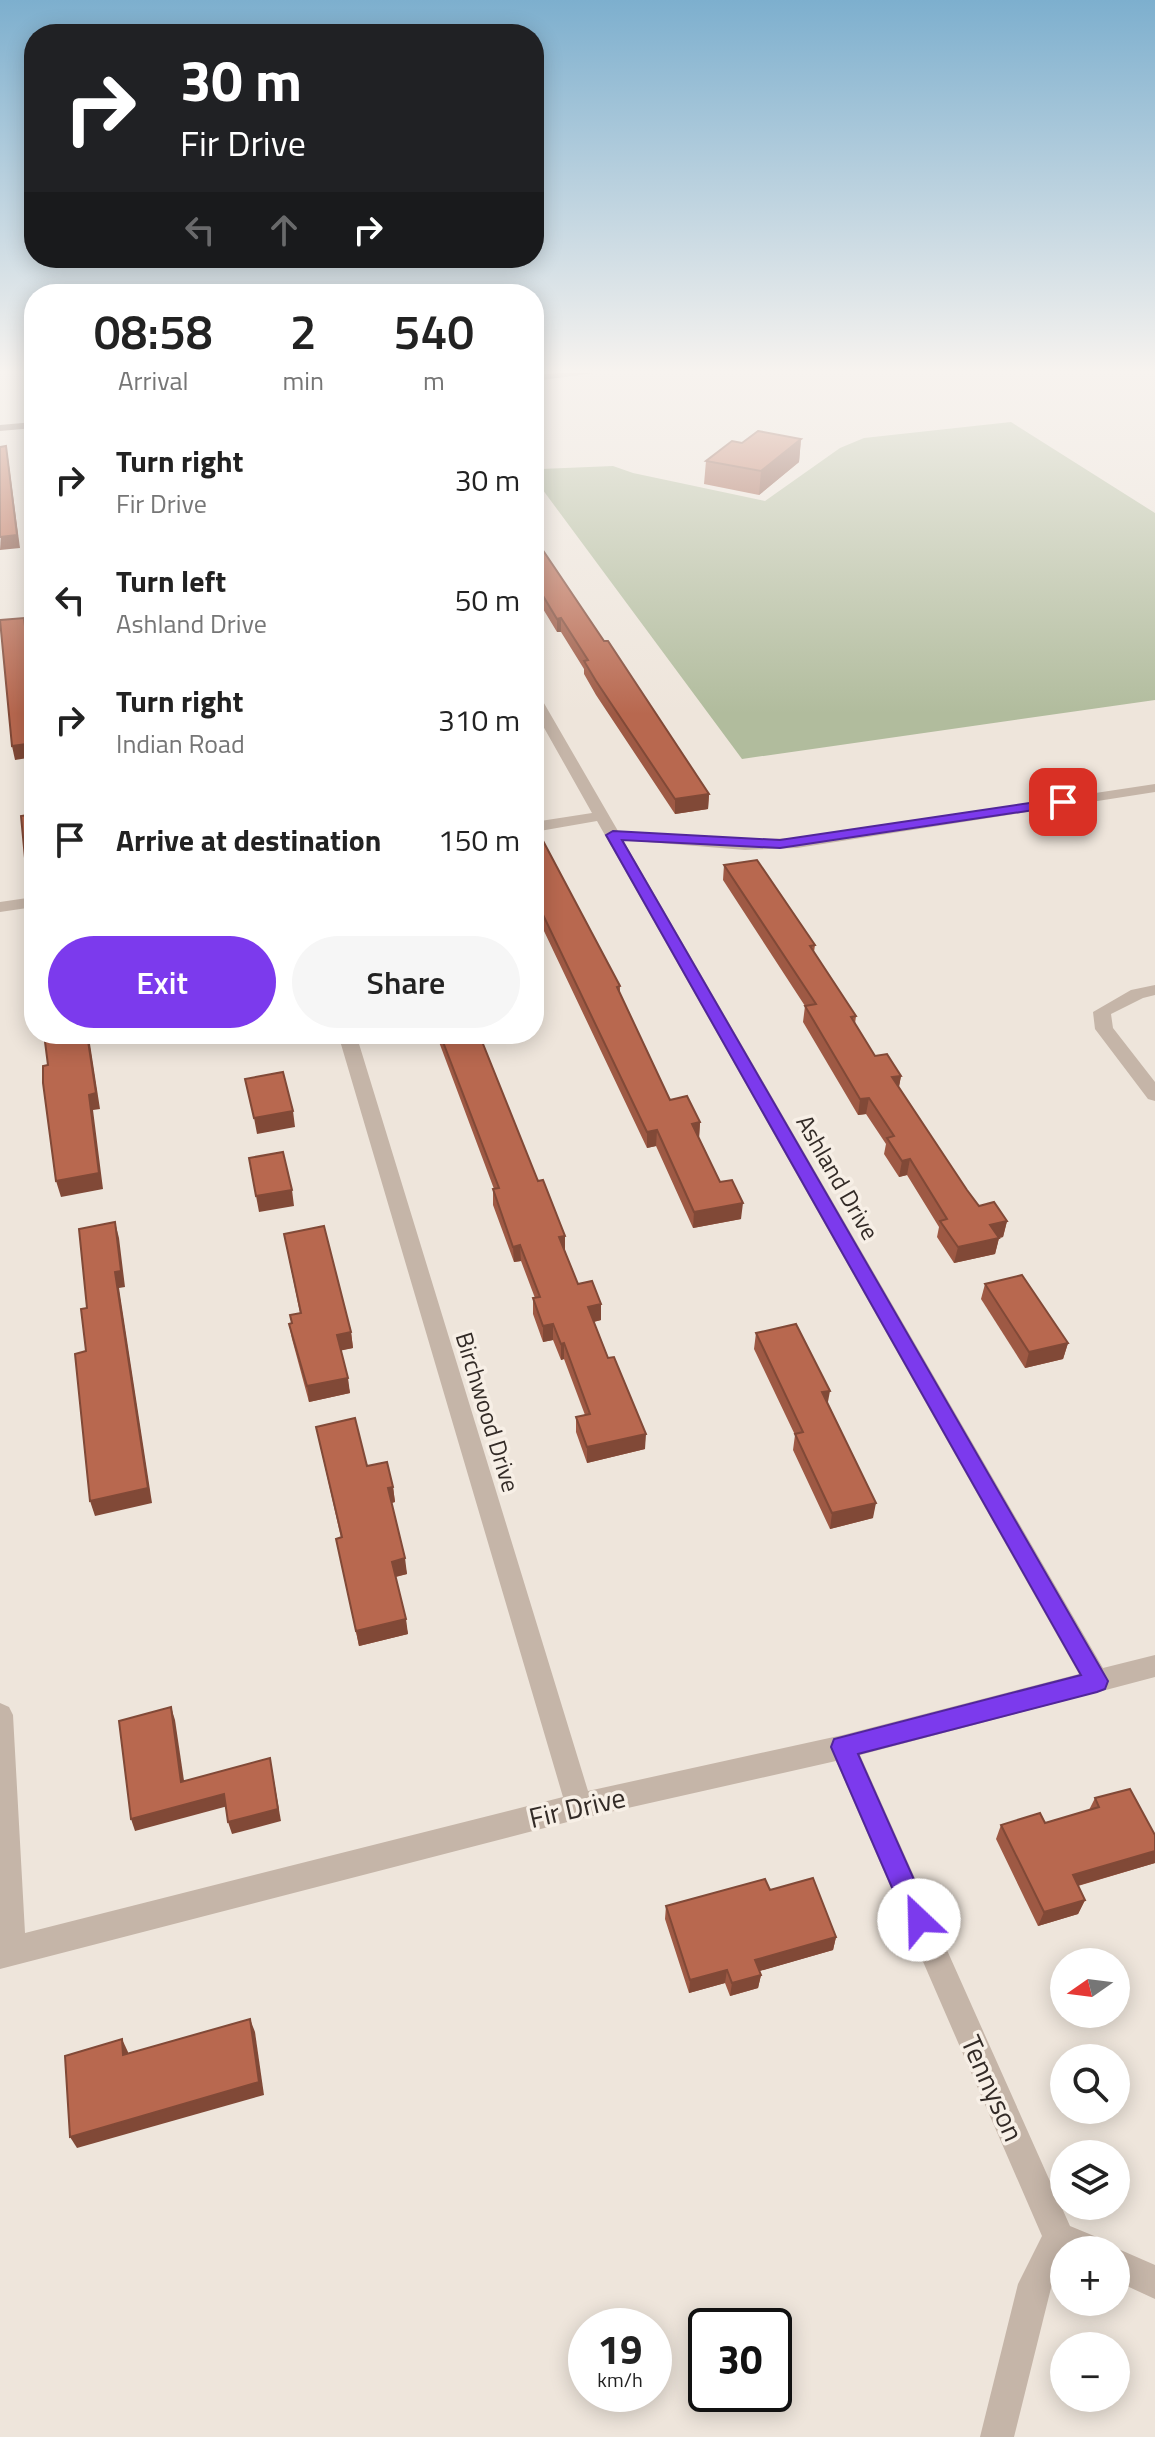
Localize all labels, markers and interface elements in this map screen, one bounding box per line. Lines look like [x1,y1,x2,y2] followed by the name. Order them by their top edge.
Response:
[180,38,302,123] text: 30 m
[48,56,152,160] icon: right
[180,115,306,170] text: Fir Drive
[178,208,222,252] icon: left
[262,208,306,252] icon: ahead
[346,208,390,252] icon: right
[94,295,213,368] text: 08:58
[290,295,317,368] text: 2
[394,295,474,368] text: 540
[118,361,188,400] text: Arrival
[282,361,324,400] text: min
[423,361,445,400] text: m
[116,438,244,484] text: Turn right
[455,457,520,503] text: 30 m
[48,458,92,502] icon: right
[116,484,207,523] text: Fir Drive
[116,558,226,604] text: Turn left
[455,577,520,623] text: 50 m
[48,578,92,622] icon: left
[116,604,267,643] text: Ashland Drive
[116,678,244,724] text: Turn right
[438,697,520,743] text: 310 m
[48,698,92,742] icon: right
[116,724,245,763] text: Indian Road
[1029,768,1097,836] pin
[1041,780,1085,824] icon: arrive
[116,817,381,863] text: Arrive at destination
[438,817,520,863] text: 150 m
[48,818,92,862] icon: arrive
[48,936,276,1028] button: Exit
[292,936,520,1028] button: Share
[788,1108,888,1246] street label: Ashland Drive
[447,1328,529,1496] street label: Birchwood Drive
[524,1775,630,1839] street label: Fir Drive
[877,1878,961,1962] position arrow
[1050,1948,1130,2028] north arrow
[1050,1948,1130,2412] map controls
[950,2028,1036,2148] street label: Tennyson
[1050,2044,1130,2124] button: search
[1050,2140,1130,2220] button: layers
[1050,2236,1130,2316] button: +
[688,2308,792,2412] speed limit sign: 30
[598,2319,642,2380] text: 19
[1050,2332,1130,2412] button: −
[597,2364,643,2395] text: km/h

